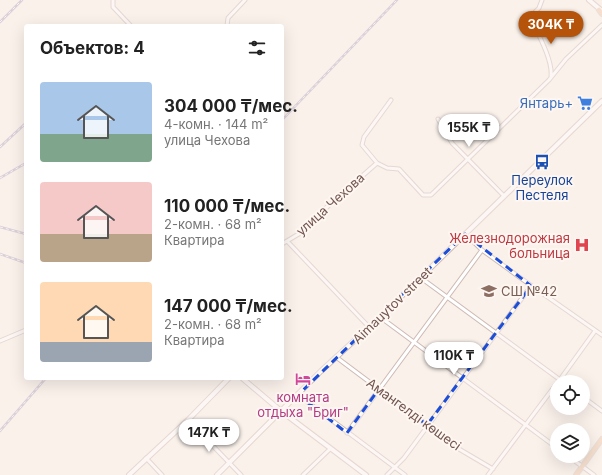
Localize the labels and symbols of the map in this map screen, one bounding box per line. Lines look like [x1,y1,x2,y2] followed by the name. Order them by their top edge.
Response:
[518,11,584,45] pin: 304K ₸
[576,94,594,112] supermarket icon: Янтарь+
[520,95,573,111] place label: Янтарь+
[436,114,502,148] pin: 155K ₸
[533,153,551,171] bus stop icon: Переулок Пестеля
[293,169,367,239] street label: улица Чехова
[511,172,573,203] place label: Переулок Пестеля
[449,230,570,261] place label: Железнодорожная больница
[573,236,591,254] hospital icon: Железнодорожная больница
[349,263,435,347] street label: Aimauytov street
[480,282,498,300] school or university icon: СШ №42
[501,283,557,299] place label: СШ №42
[421,342,487,376] pin: 110K ₸
[294,370,312,388] hotel icon: комната отдыха "Бриг"
[364,374,464,454] street label: Амангелді көшесі
[257,389,349,420] place label: комната отдыха "Бриг"
[176,419,242,453] pin: 147K ₸

